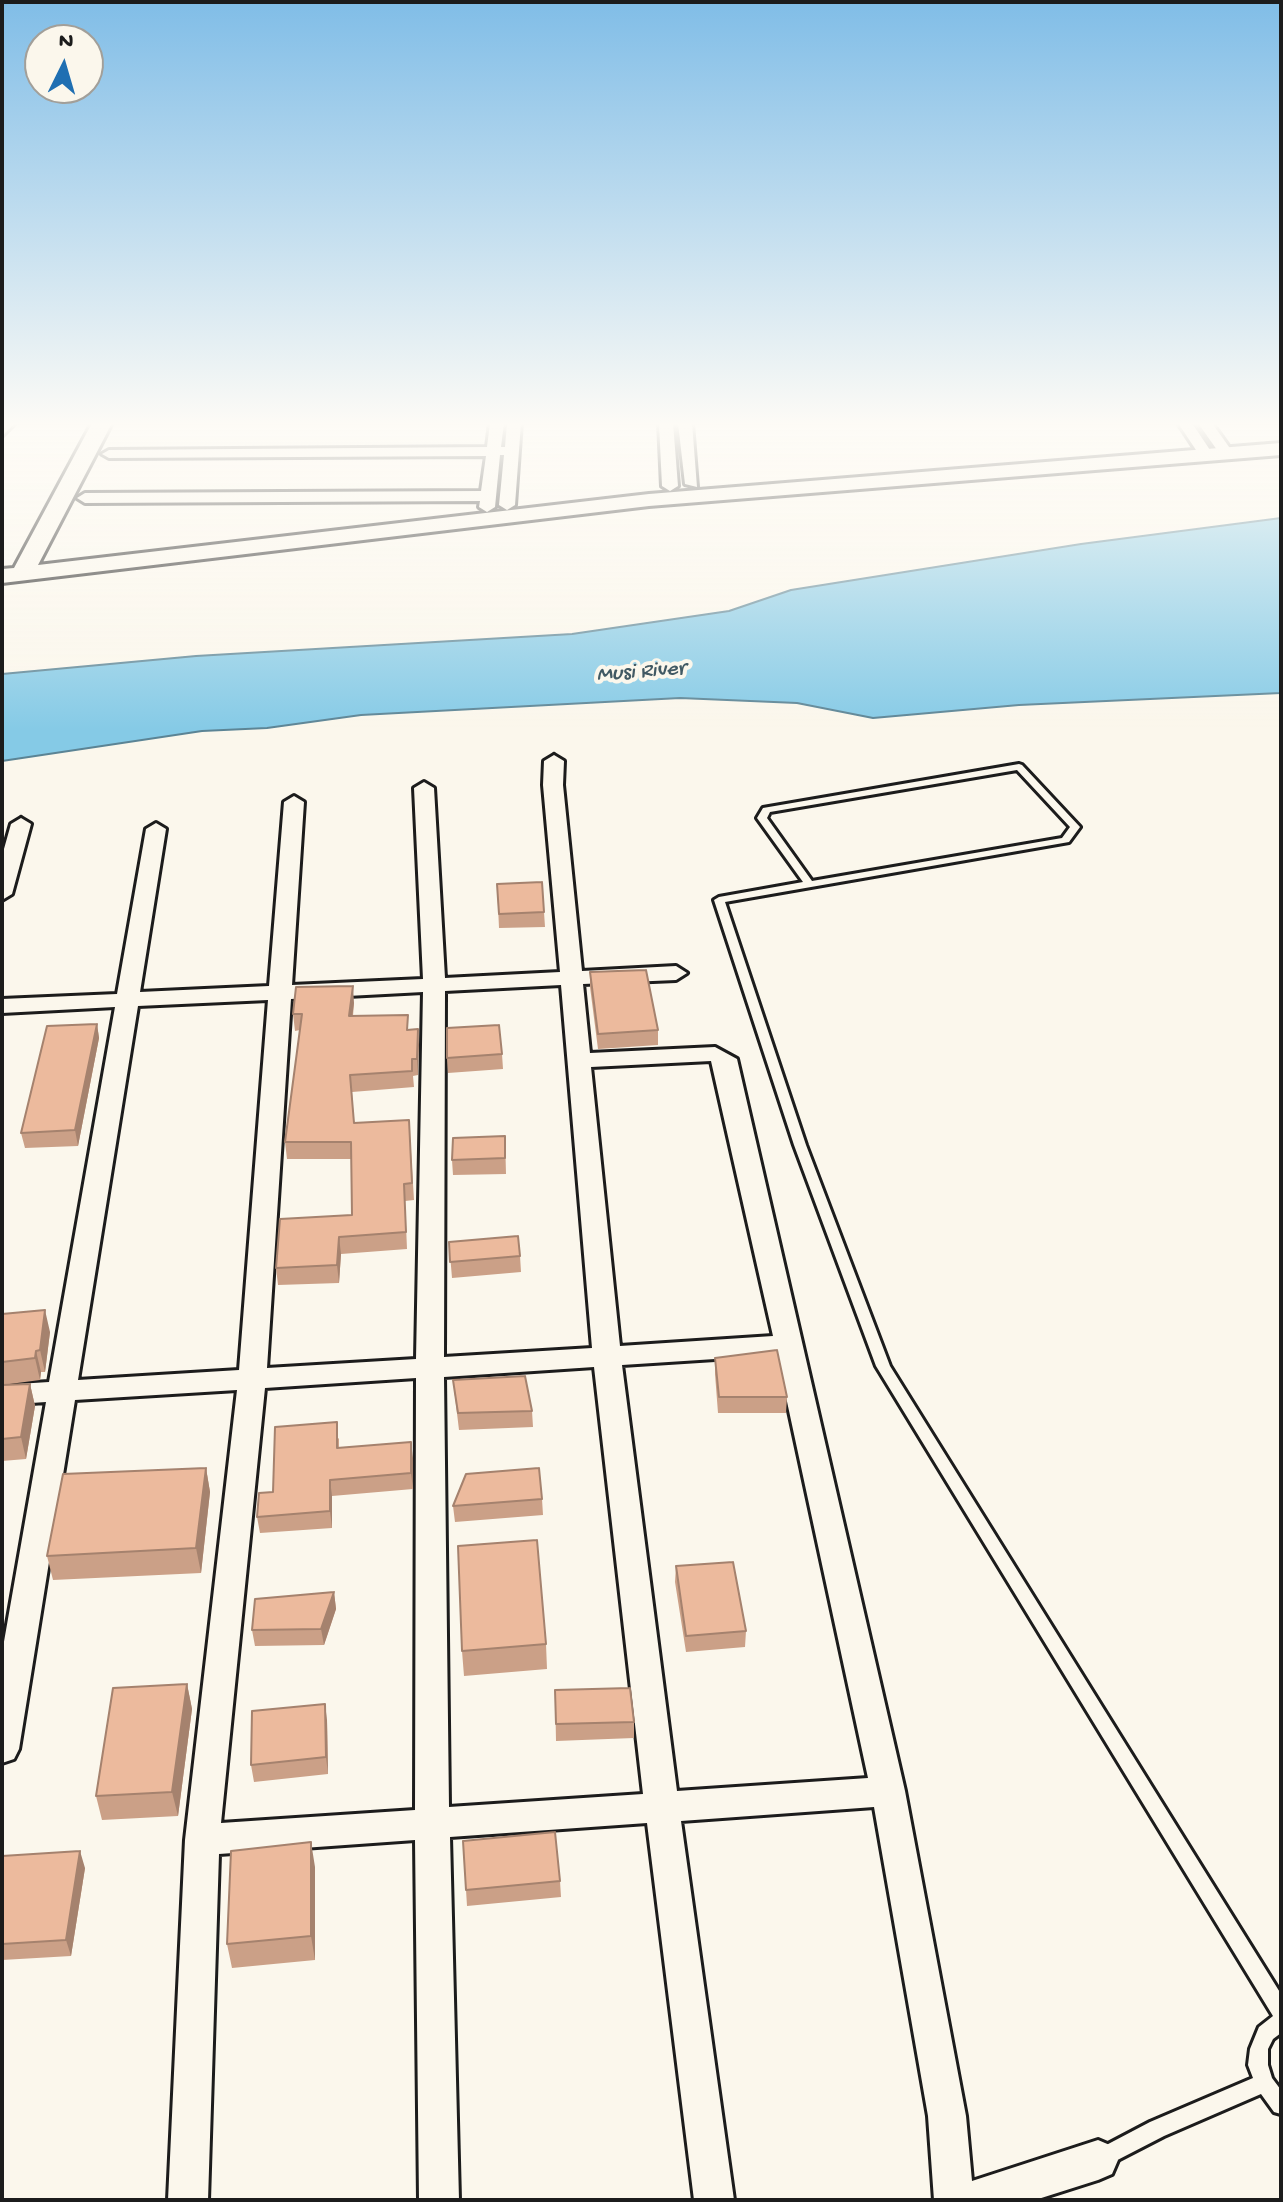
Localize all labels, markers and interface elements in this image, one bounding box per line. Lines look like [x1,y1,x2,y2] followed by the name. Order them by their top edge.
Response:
[24,24,104,104] north arrow
[58,29,74,56] text: N
[596,657,686,689] water label: Musi River

